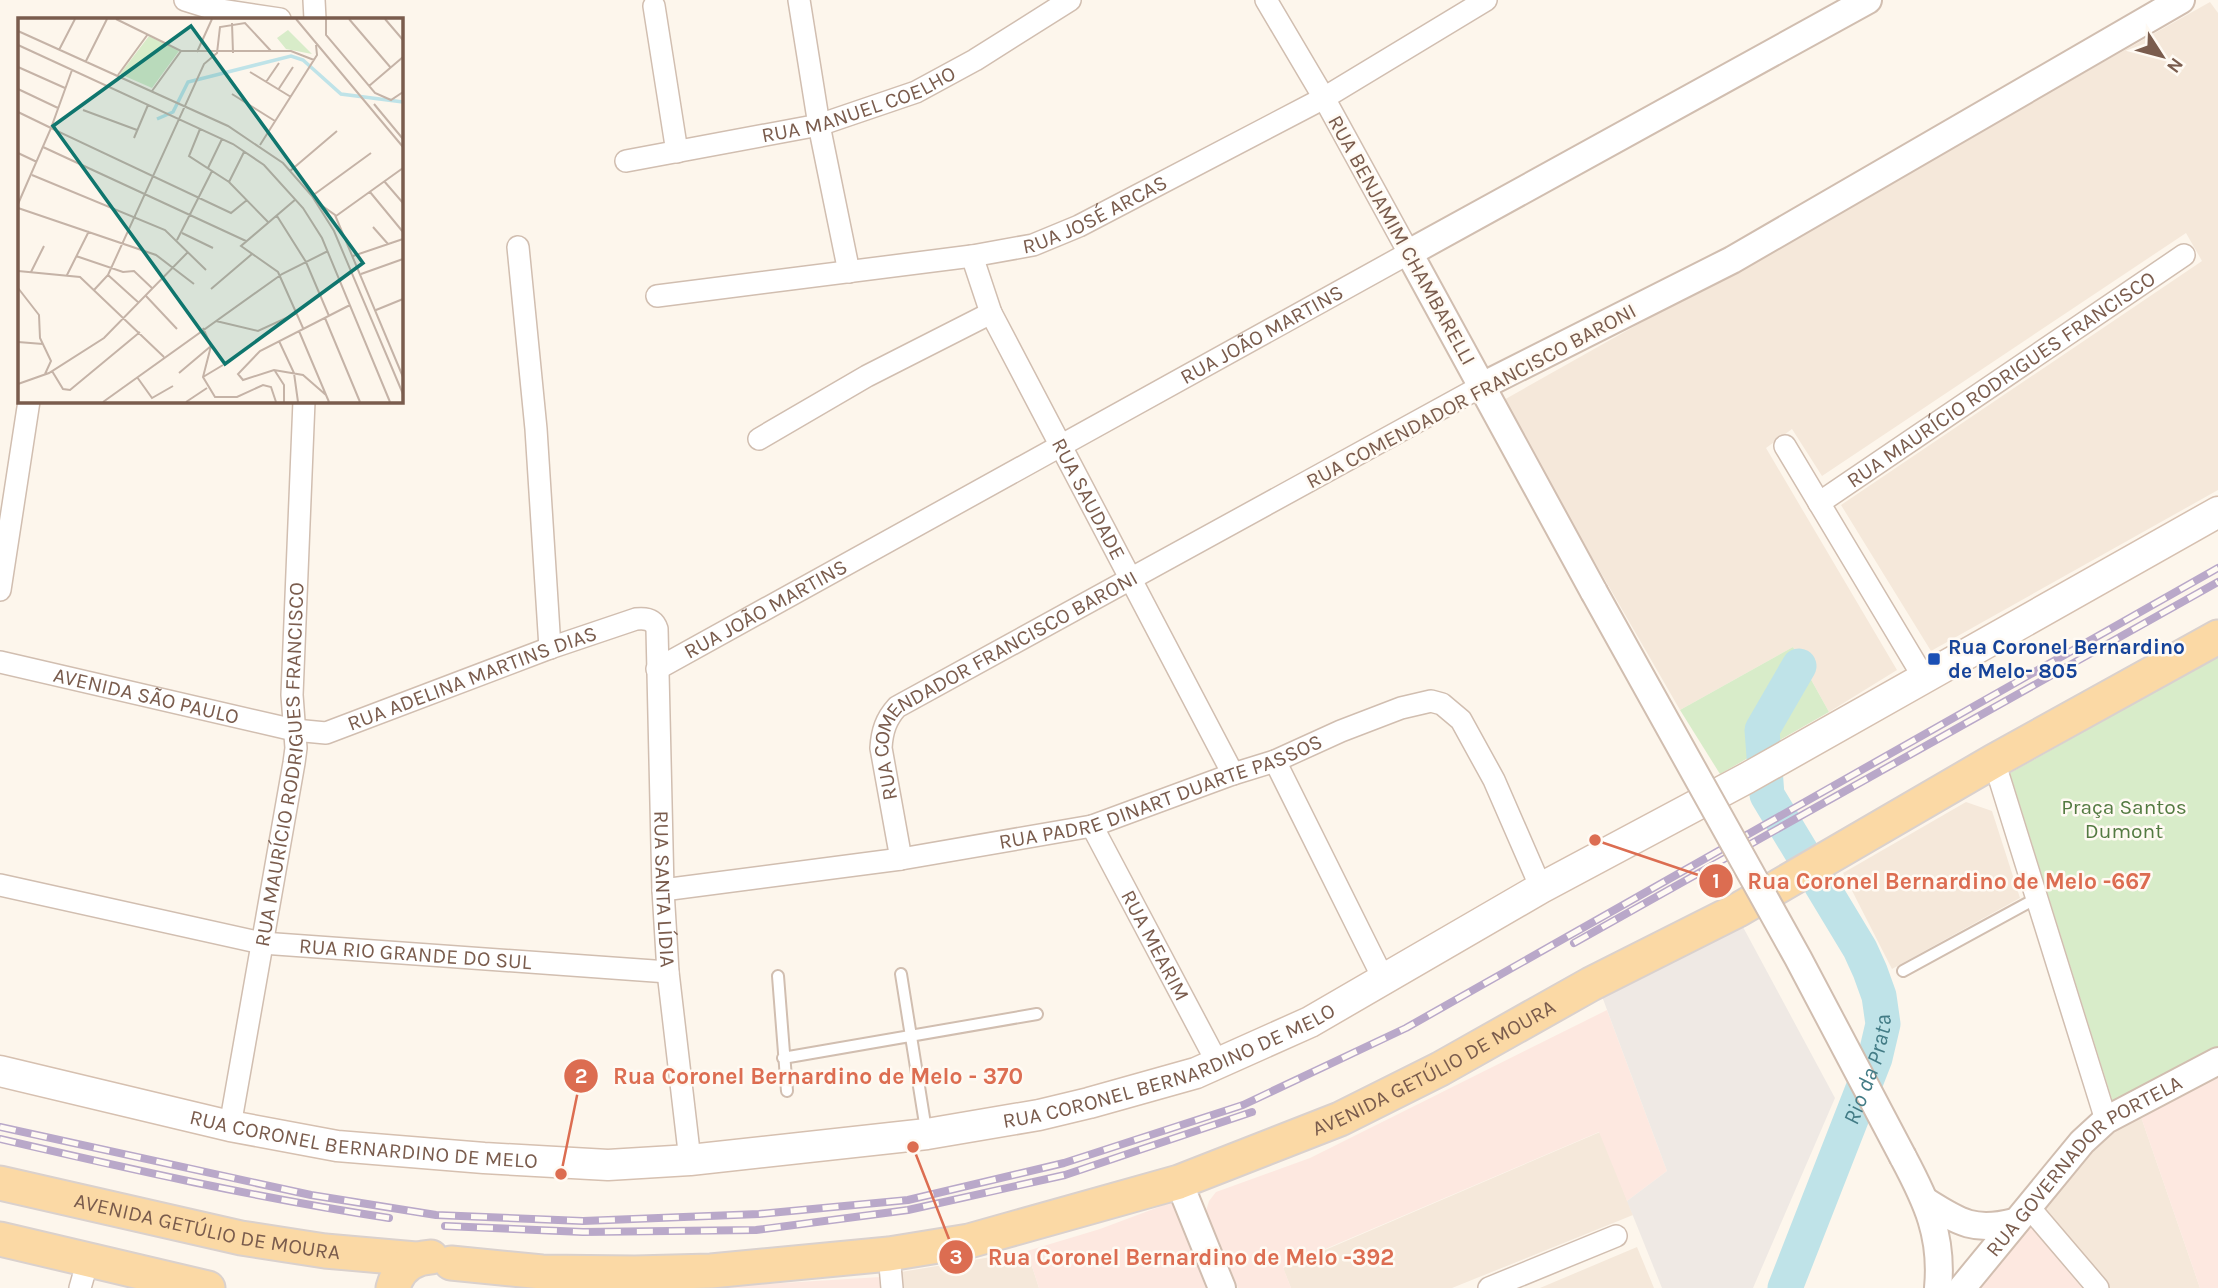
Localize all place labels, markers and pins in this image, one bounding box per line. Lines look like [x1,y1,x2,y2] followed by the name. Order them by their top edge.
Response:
[1948,635,2185,683] place label: Rua Coronel Bernardino de Melo- 805
[1926,651,1942,667] marker: Rua Coronel Bernardino de Melo- 805
[1698,859,2165,903] callout: Rua Coronel Bernardino de Melo -667
[563,1054,1037,1098] callout: Rua Coronel Bernardino de Melo - 370
[939,1235,1408,1279] callout: Rua Coronel Bernardino de Melo -392

